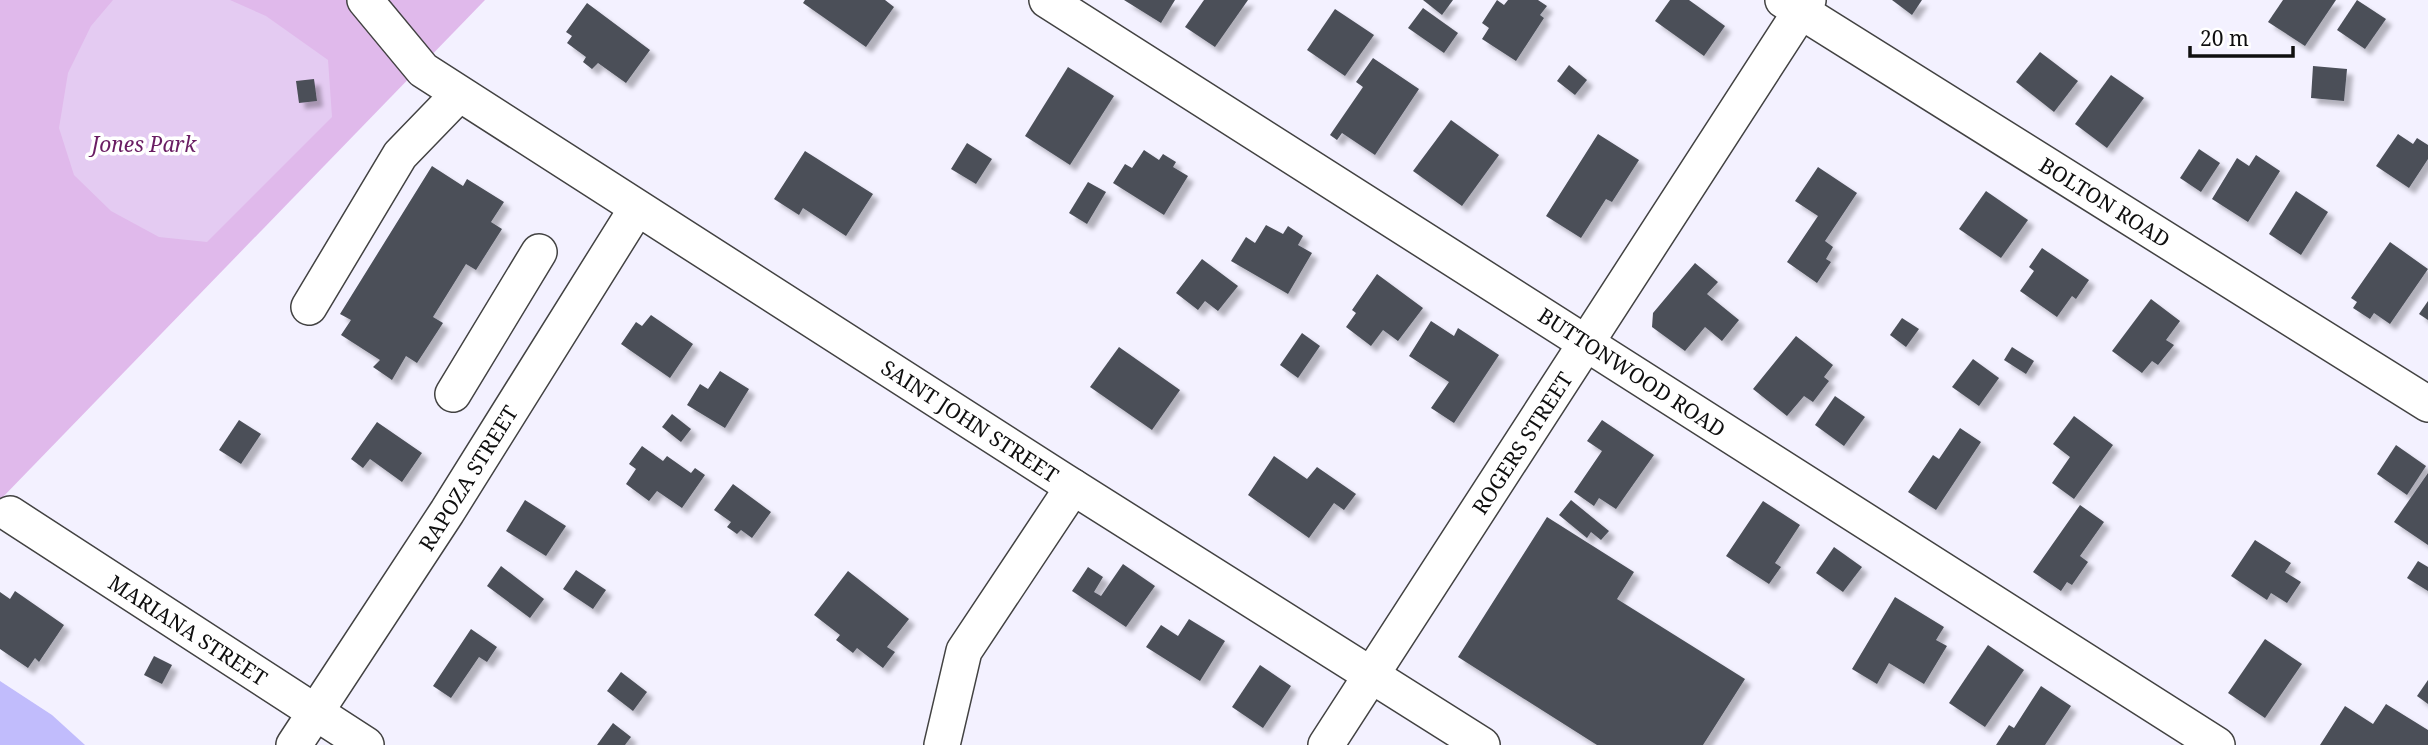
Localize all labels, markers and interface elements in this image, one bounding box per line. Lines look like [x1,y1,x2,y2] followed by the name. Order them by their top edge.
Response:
[2190,14,2293,58] scale bar
[2200,24,2249,52] text: 20 m
[88,130,197,158] park label: Jones Park
[2034,151,2176,253] street label: BOLTON ROAD
[1533,301,1731,443] street label: BUTTONWOOD ROAD
[876,353,1064,489] street label: SAINT JOHN STREET
[1465,366,1579,520] street label: ROGERS STREET
[412,400,524,556] street label: RAPOZA STREET
[103,568,273,692] street label: MARIANA STREET

